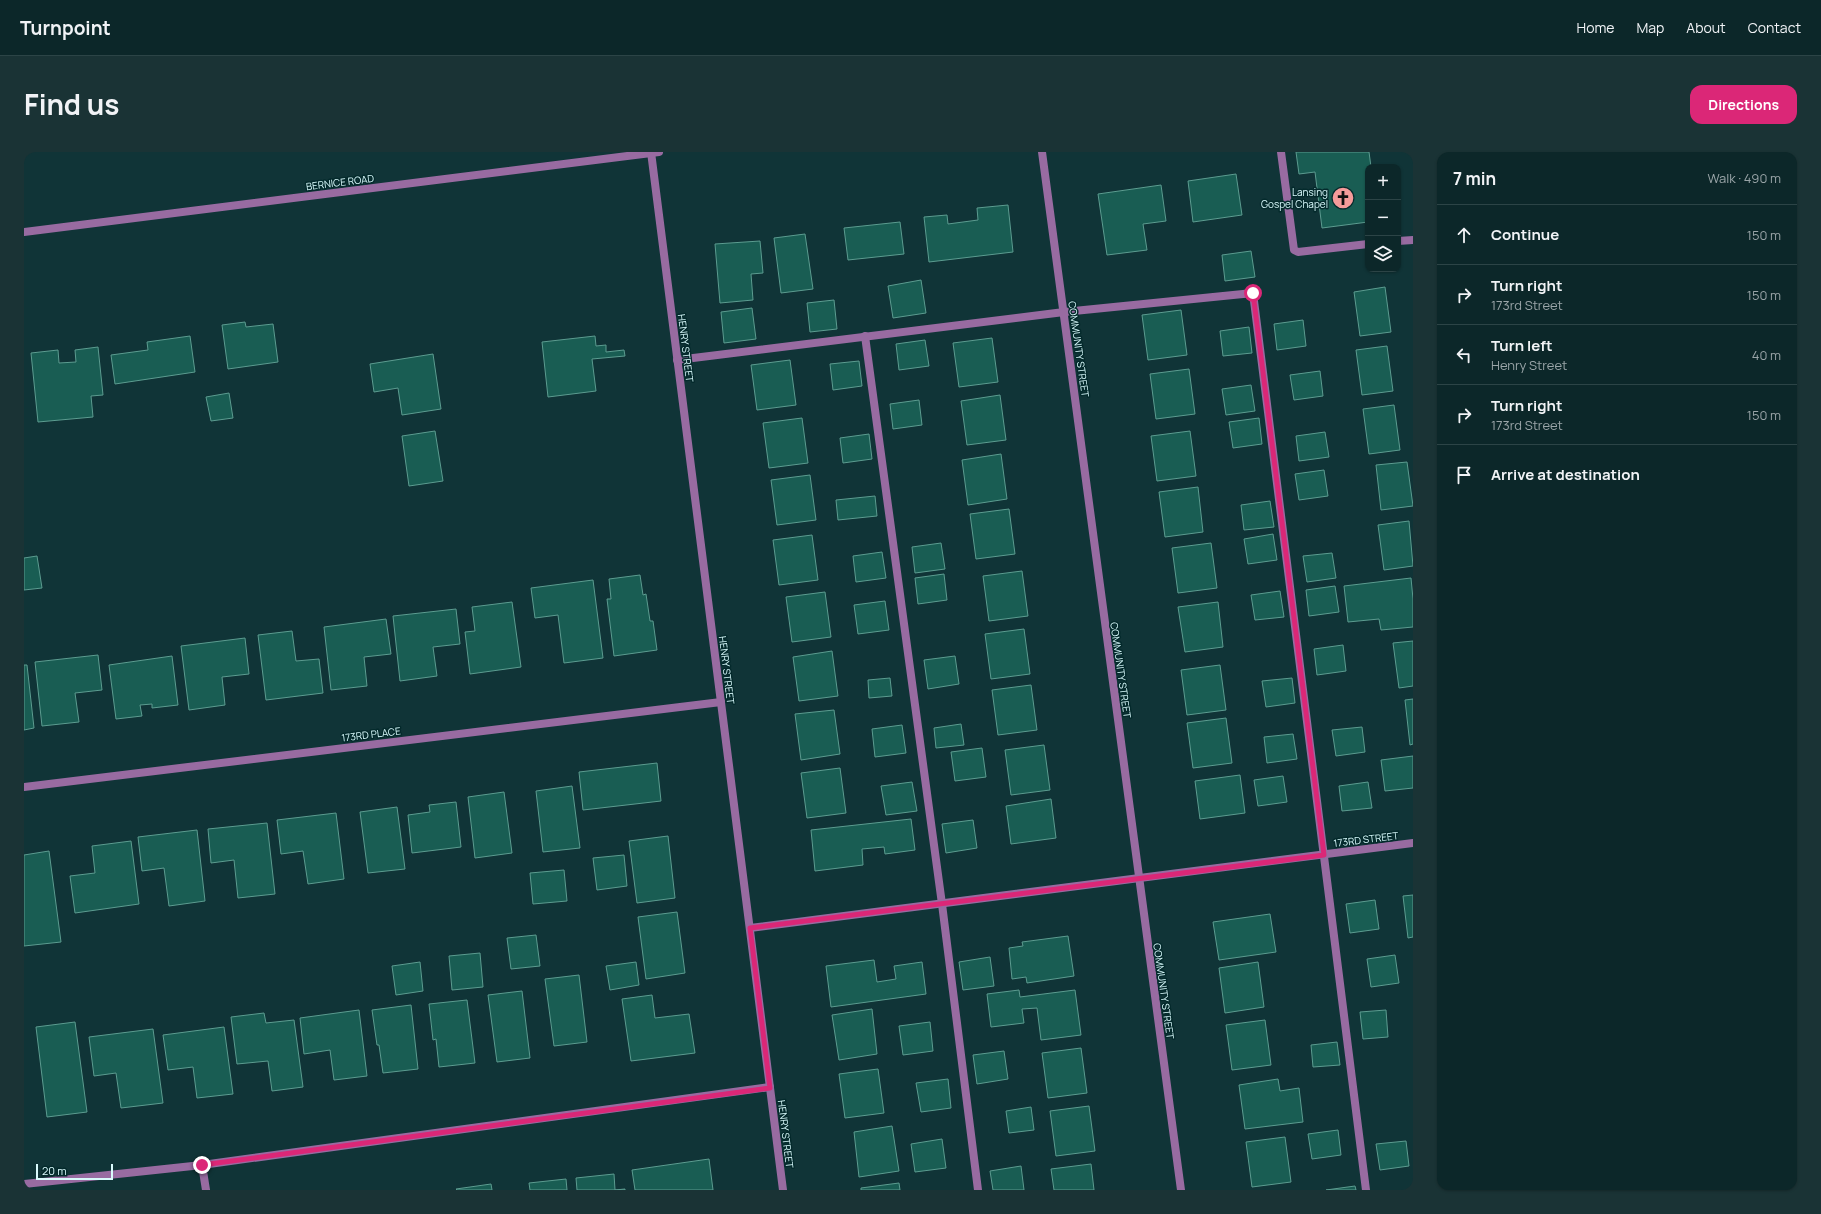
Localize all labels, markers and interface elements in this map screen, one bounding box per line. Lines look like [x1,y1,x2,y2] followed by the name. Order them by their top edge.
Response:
[20,15,111,41] text: Turnpoint
[1577,18,1614,37] text: Home
[1636,18,1664,37] text: Map
[1686,18,1726,37] text: About
[1748,18,1801,37] text: Contact
[24,85,119,123] text: Find us
[1690,85,1797,124] button: Directions
[1365,164,1401,272] map controls
[1365,164,1401,200] button: +
[1453,167,1496,190] text: 7 min
[1707,169,1781,187] text: Walk · 490 m
[305,171,375,193] street label: BERNICE ROAD
[1261,185,1328,211] place label: Lansing Gospel Chapel
[1330,185,1356,211] church icon: Lansing Gospel Chapel
[1365,200,1401,236] button: −
[1453,224,1475,246] icon: ahead
[1491,224,1559,245] text: Continue
[1747,226,1781,244] text: 150 m
[1365,236,1401,272] button: layers
[1491,275,1562,296] text: Turn right
[1244,284,1262,302] route start
[1453,284,1475,306] icon: right
[1747,286,1781,304] text: 150 m
[1491,296,1563,314] text: 173rd Street
[1065,300,1093,398] street label: COMMUNITY STREET
[675,313,697,383] street label: HENRY STREET
[1491,335,1553,356] text: Turn left
[1453,344,1475,366] icon: left
[1752,346,1781,364] text: 40 m
[1491,356,1567,374] text: Henry Street
[1491,395,1562,416] text: Turn right
[1453,404,1475,426] icon: right
[1747,406,1781,424] text: 150 m
[1491,416,1563,434] text: 173rd Street
[1453,464,1475,486] icon: arrive
[1491,464,1640,485] text: Arrive at destination
[1107,621,1135,719] street label: COMMUNITY STREET
[716,635,738,705] street label: HENRY STREET
[341,723,402,745] street label: 173RD PLACE
[1333,828,1399,850] street label: 173RD STREET
[1150,942,1178,1040] street label: COMMUNITY STREET
[775,1099,797,1169] street label: HENRY STREET
[193,1156,211,1174] route end
[36,1162,113,1181] scale bar
[42,1163,67,1178] text: 20 m

